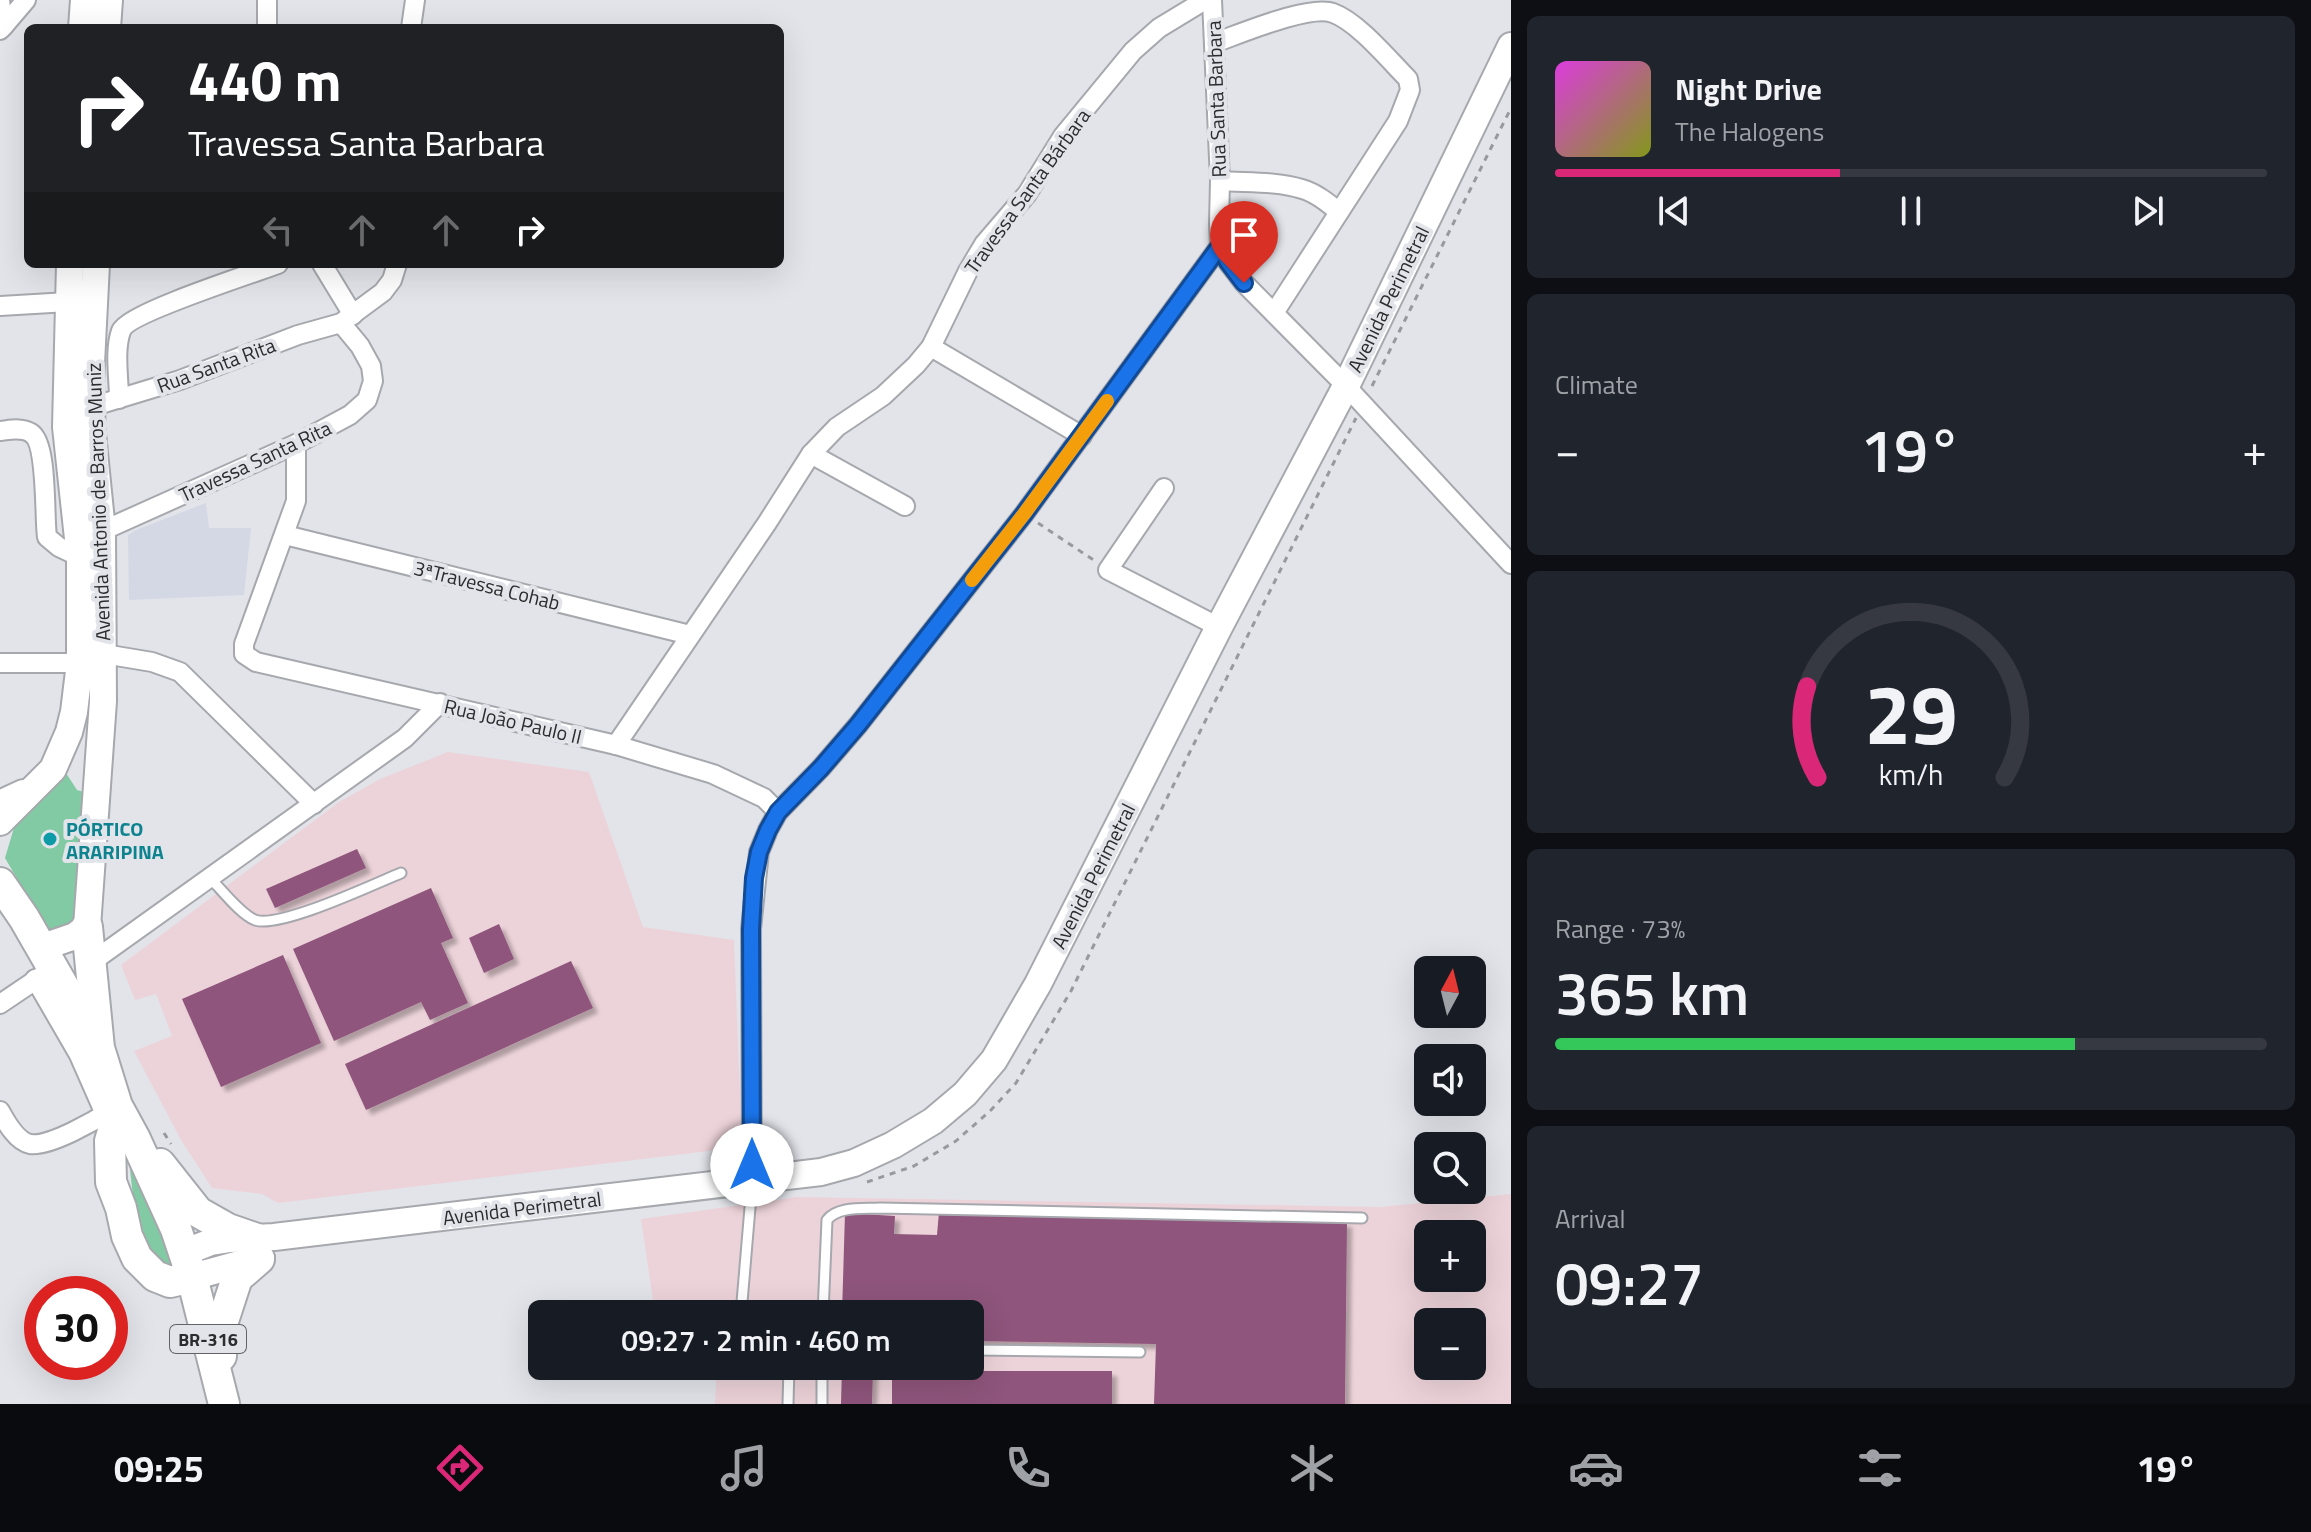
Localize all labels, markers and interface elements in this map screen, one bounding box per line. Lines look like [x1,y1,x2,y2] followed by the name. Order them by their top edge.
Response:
[1198,20,1234,178] street label: Rua Santa Barbara
[188,38,341,123] text: 440 m
[56,56,160,160] icon: right
[1675,66,1822,112] text: Night Drive
[956,102,1098,280] street label: Travessa Santa Bárbara
[1675,112,1824,151] text: The Halogens
[188,115,544,170] text: Travessa Santa Barbara
[1652,189,1696,233] icon: previous
[1889,189,1933,233] icon: pause
[2126,189,2170,233] icon: next
[1210,201,1278,283] pin
[256,208,300,252] icon: left
[340,208,384,252] icon: ahead
[424,208,468,252] icon: ahead
[508,208,552,252] icon: right
[1222,213,1266,257] icon: arrive
[1339,220,1437,378] street label: Avenida Perimetral
[152,329,280,401] street label: Rua Santa Rita
[78,362,118,642] street label: Avenida Antonio de Barros Muniz
[1555,365,1638,404] text: Climate
[1861,404,1961,495] text: 19°
[174,412,336,510] street label: Travessa Santa Rita
[1555,416,1580,483] text: −
[2242,416,2267,483] text: +
[411,552,563,618] street label: 3ªTravessa Cohab
[1864,650,1958,776] text: 29
[441,690,585,752] street label: Rua João Paulo II
[1879,753,1943,796] text: km/h
[1043,798,1143,954] street label: Avenida Perimetral
[66,813,164,867] place label: PÓRTICO ARARIPINA
[41,830,59,848] marker: PÓRTICO ARARIPINA
[1555,909,1685,948] text: Range · 73%
[1555,947,1749,1038] text: 365 km
[1414,956,1486,1028] north arrow
[1414,956,1486,1380] map controls
[1414,1044,1486,1116] button: sound
[710,1123,794,1207] position arrow
[1414,1132,1486,1204] button: search
[441,1183,603,1233] street label: Avenida Perimetral
[1555,1199,1626,1238] text: Arrival
[1414,1220,1486,1292] button: +
[1555,1237,1704,1328] text: 09:27
[24,1276,128,1380] speed limit sign: 30
[1414,1308,1486,1380] button: −
[621,1317,891,1363] text: 09:27 · 2 min · 460 m
[170,1325,246,1353] road number: BR-316
[432,1440,488,1496] icon: directions
[716,1440,772,1496] icon: music
[1000,1440,1056,1496] icon: phone
[1284,1440,1340,1496] icon: climate
[1568,1440,1624,1496] icon: car
[1852,1440,1908,1496] icon: filters
[114,1441,204,1496] text: 09:25
[2136,1441,2197,1496] text: 19°

